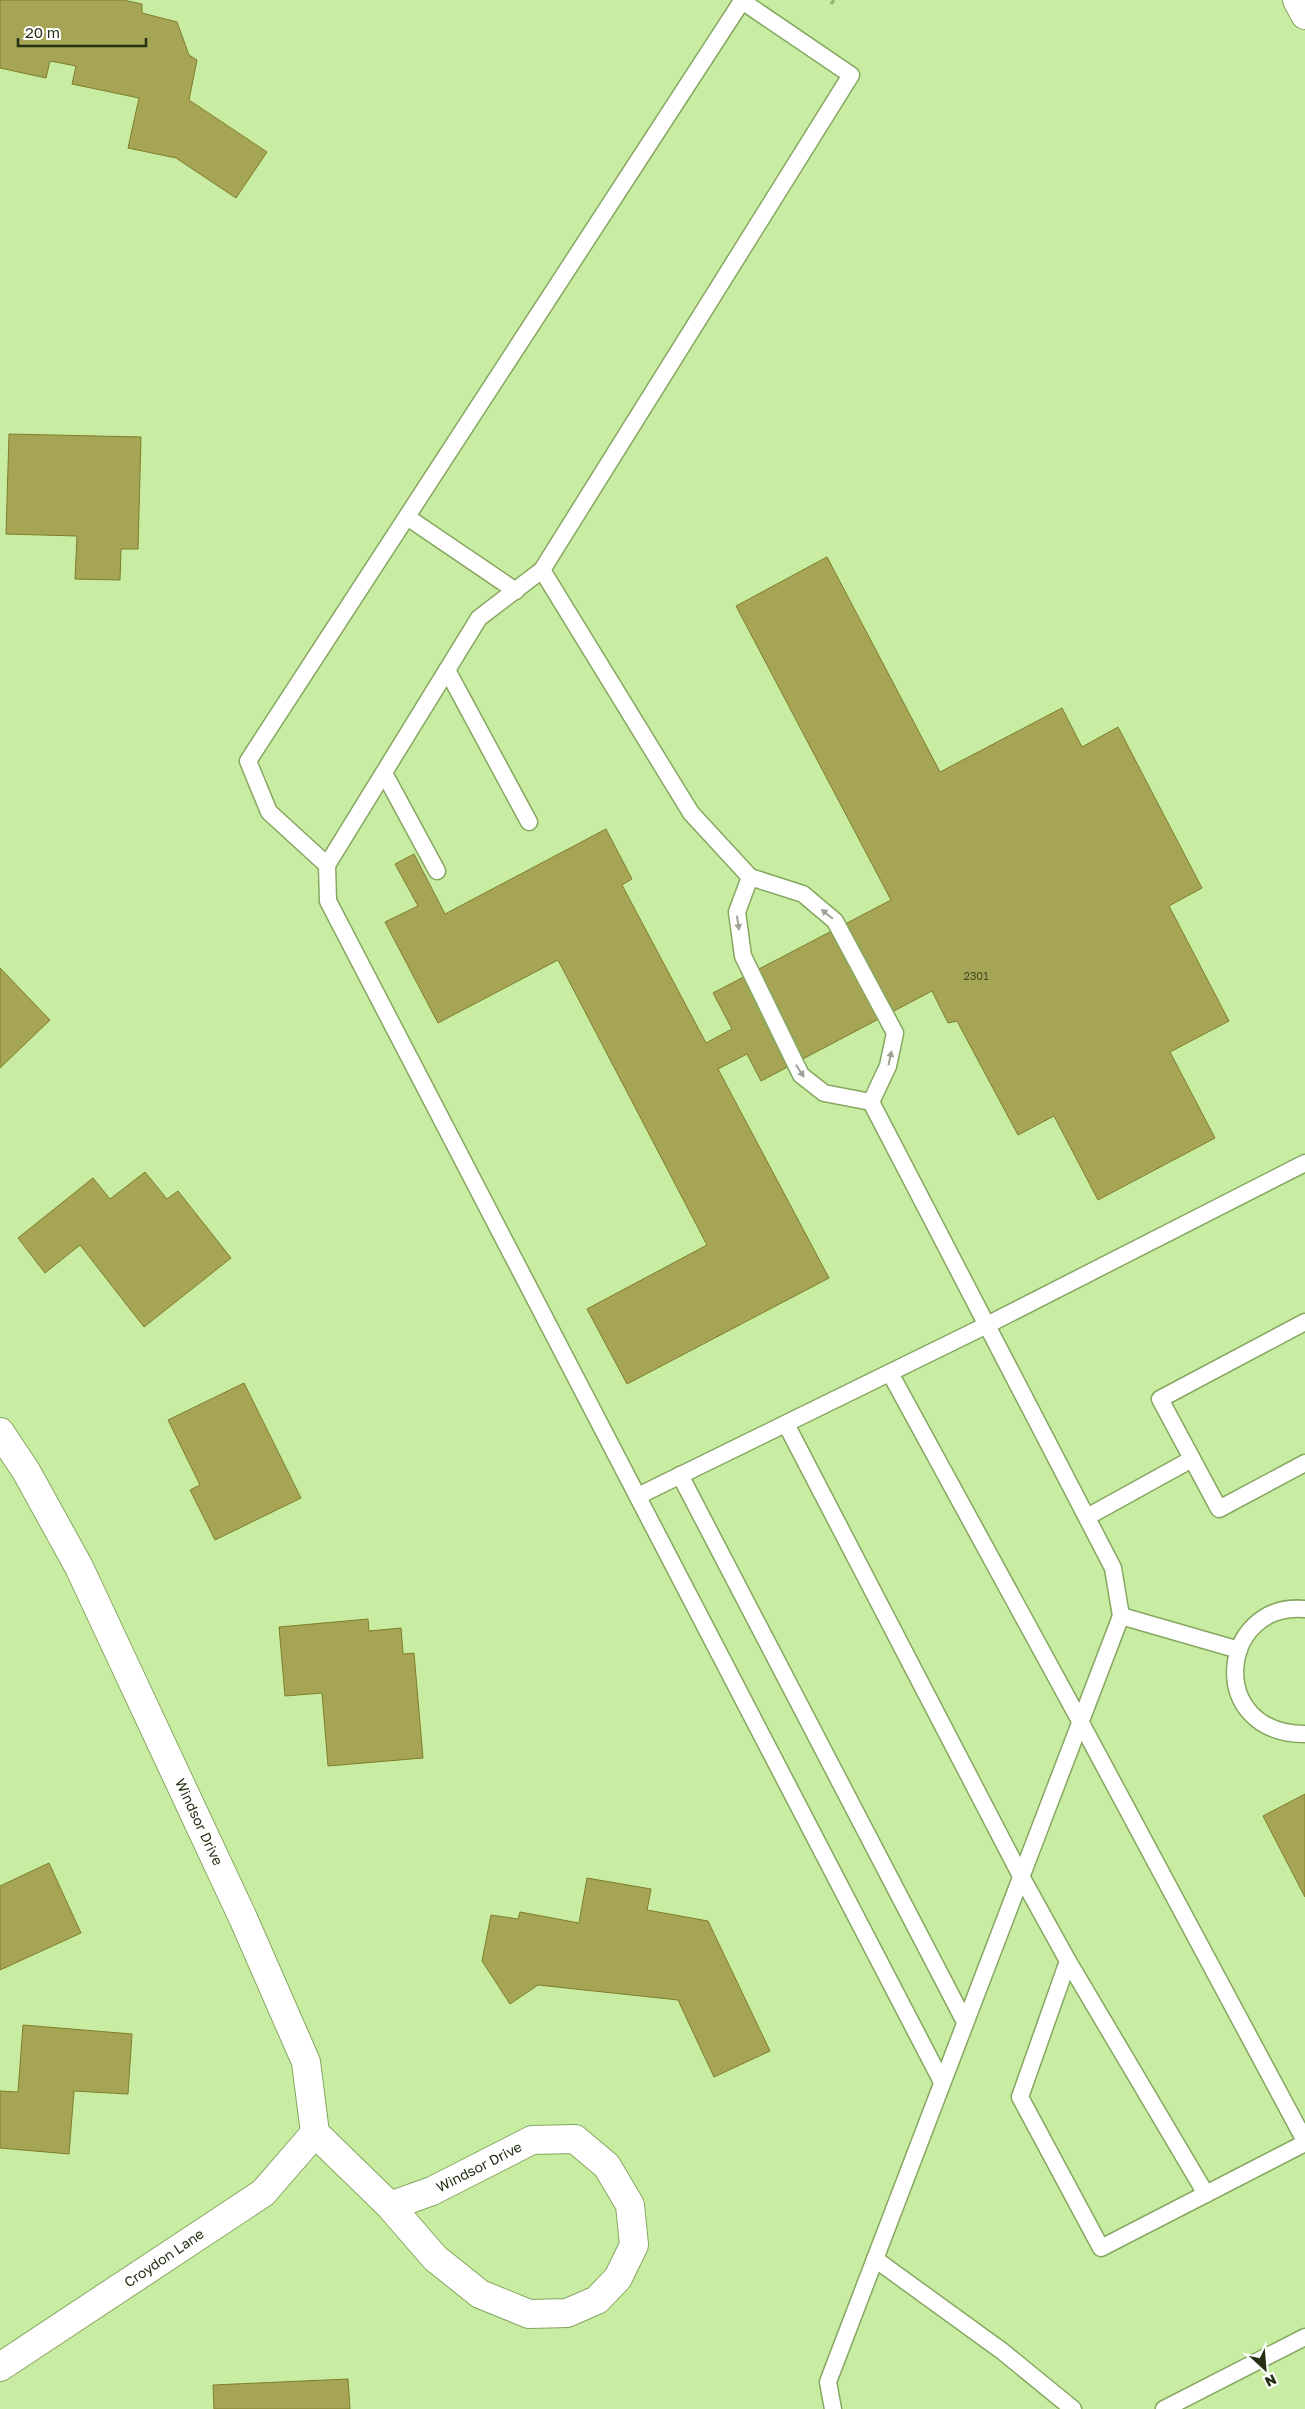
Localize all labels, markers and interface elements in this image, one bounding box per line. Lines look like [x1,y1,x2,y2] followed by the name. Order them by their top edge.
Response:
[18,15,145,47] scale bar
[25,23,60,41] text: 20 m
[821,909,834,920] one-way arrow
[734,915,742,931] one-way arrow
[964,969,988,982] house number: 2301
[886,1050,894,1065] one-way arrow
[795,1064,805,1078] one-way arrow
[172,1776,227,1868] street label: Windsor Drive
[433,2138,524,2195] street label: Windsor Drive
[121,2225,207,2290] street label: Croydon Lane
[1240,2344,1290,2394] north arrow
[1262,2371,1279,2391] text: N

